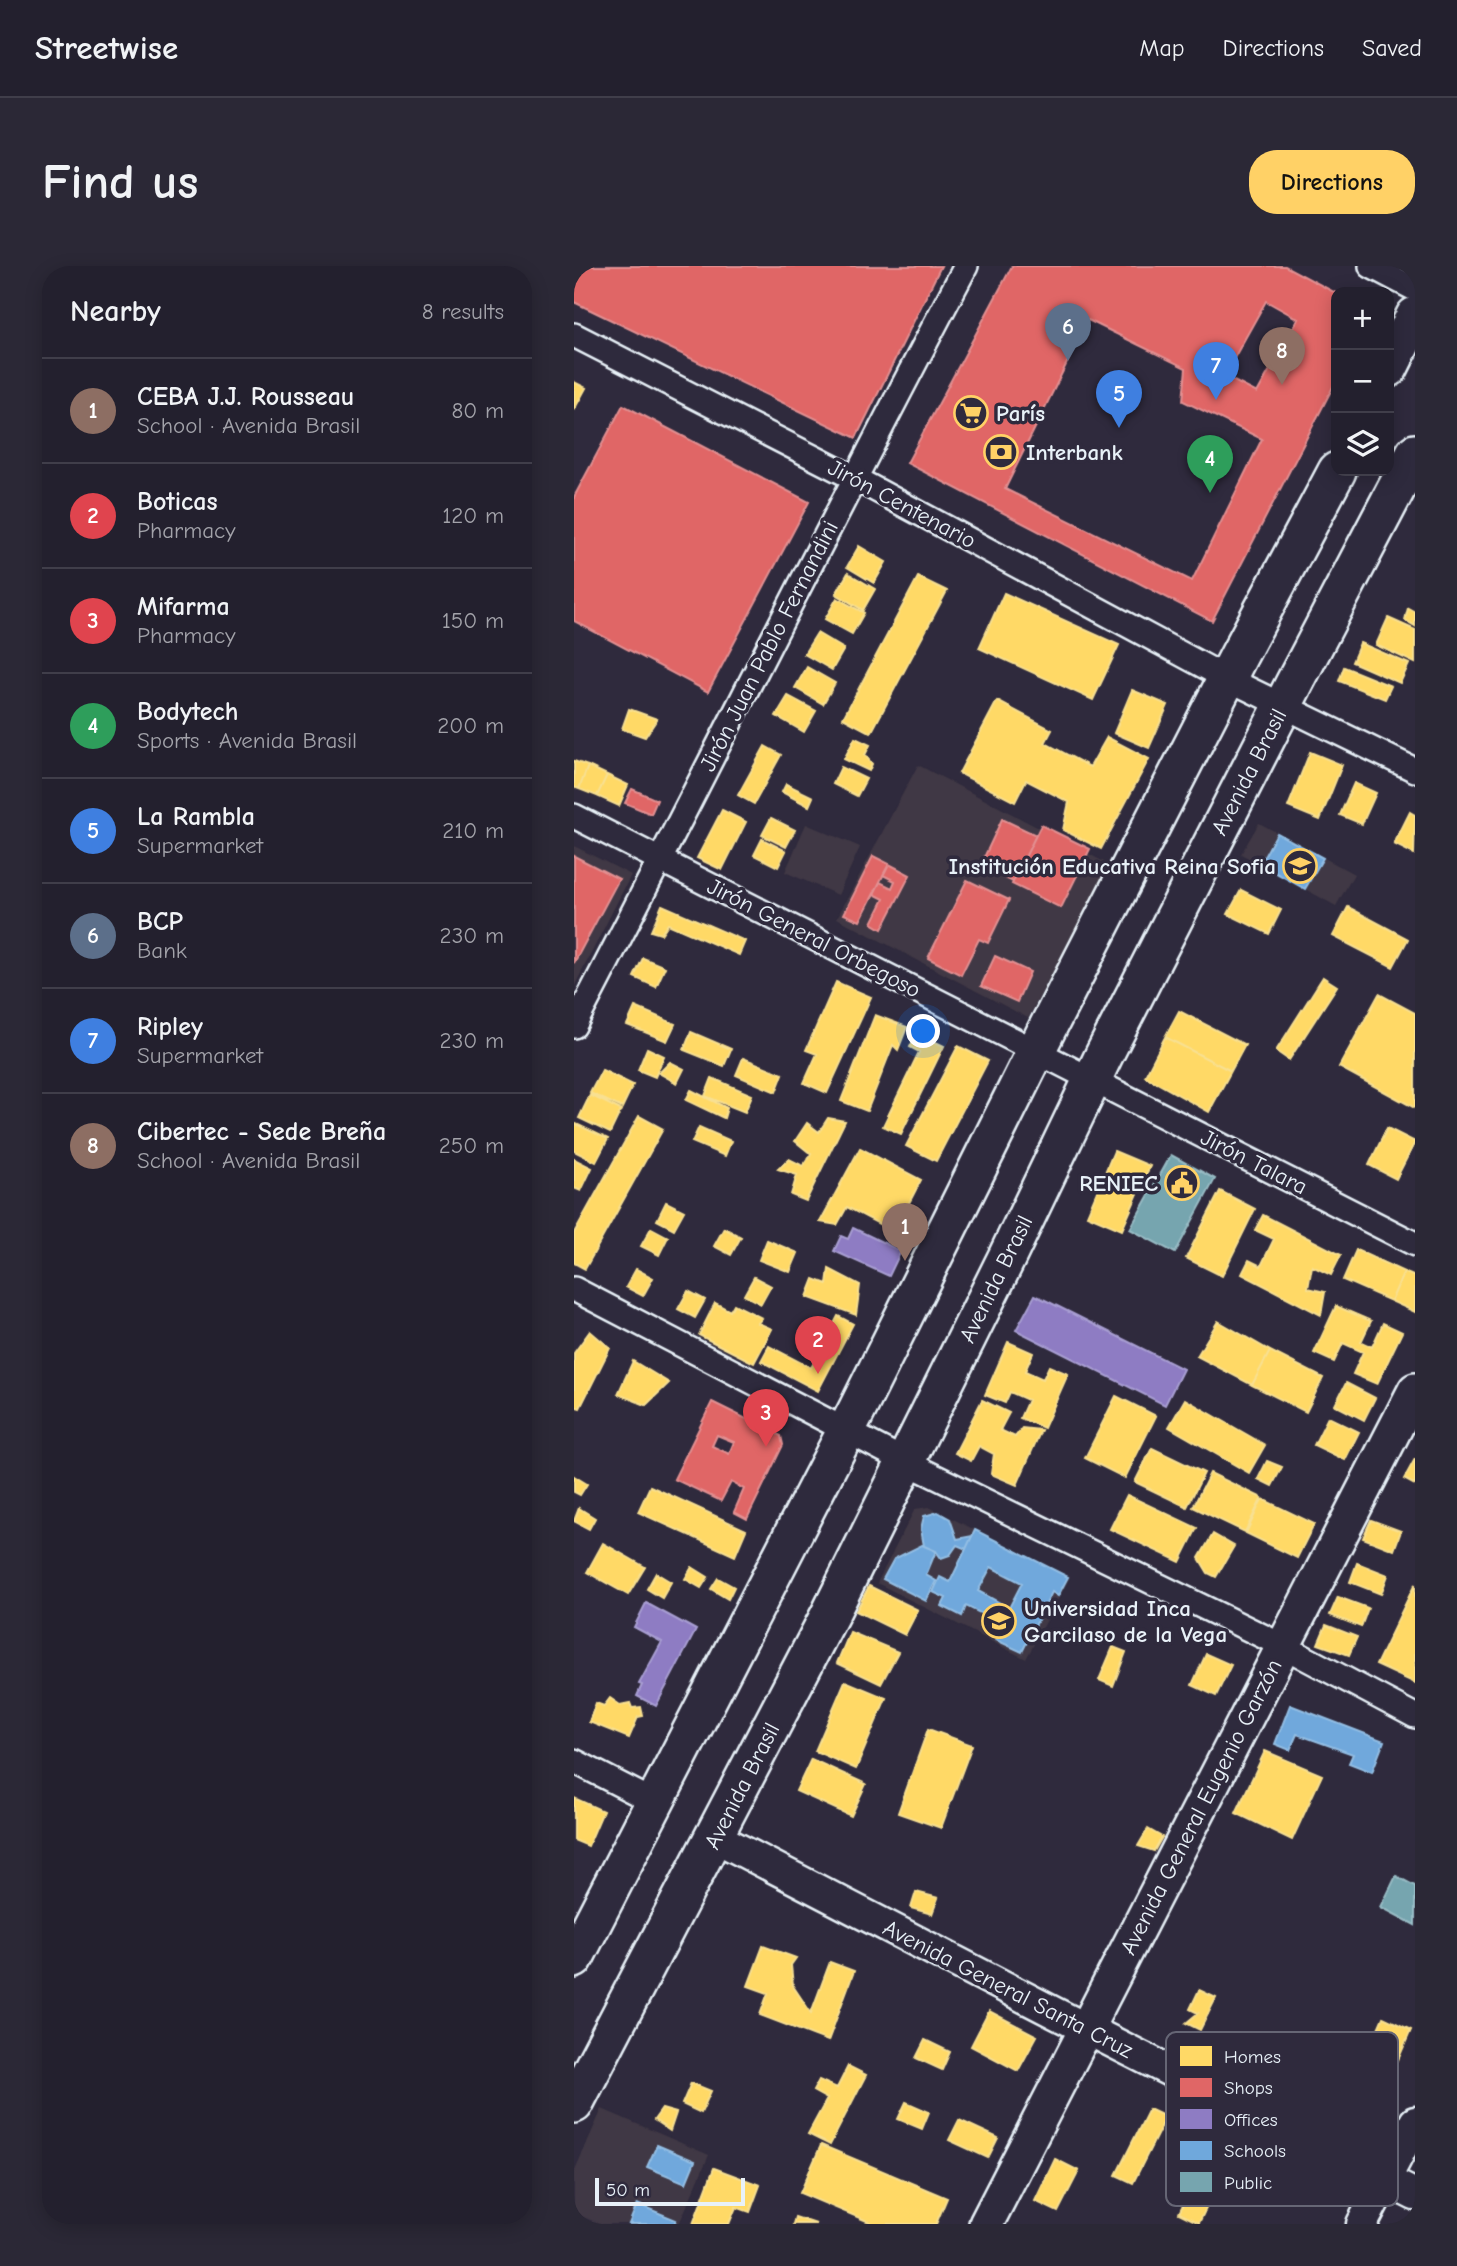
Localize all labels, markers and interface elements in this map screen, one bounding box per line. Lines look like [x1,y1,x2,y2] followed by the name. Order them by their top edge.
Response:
[35,29,178,67] text: Streetwise
[1139,34,1185,62] text: Map
[1223,34,1324,62] text: Directions
[1362,34,1422,62] text: Saved
[1249,150,1415,214] button: Directions
[42,154,198,210] text: Find us
[1331,287,1394,476] map controls
[1331,287,1394,350] button: +
[70,294,161,329] text: Nearby
[422,298,504,325] text: 8 results
[1045,303,1091,361] pin: 6
[1259,327,1305,385] pin: 8
[1193,342,1239,400] pin: 7
[1331,350,1394,413] button: −
[1096,370,1142,428] pin: 5
[137,382,354,412] text: CEBA J.J. Rousseau
[952,394,990,432] supermarket icon: París
[88,397,98,424] text: 1
[451,397,504,424] text: 80 m
[996,400,1045,427] place label: París
[137,412,360,439] text: School · Avenida Brasil
[1331,413,1394,476] button: layers
[982,433,1020,471] bank icon: Interbank
[1187,435,1233,493] pin: 4
[1026,439,1123,466] place label: Interbank
[823,454,981,554] street label: Jirón Centenario
[137,487,218,517] text: Boticas
[87,502,99,529] text: 2
[442,502,504,529] text: 120 m
[694,516,844,776] street label: Jirón Juan Pablo Fernandini
[137,517,235,544] text: Pharmacy
[137,592,230,622] text: Mifarma
[87,607,99,634] text: 3
[442,607,504,634] text: 150 m
[137,622,235,649] text: Pharmacy
[137,697,238,727] text: Bodytech
[1206,704,1292,840] street label: Avenida Brasil
[88,712,98,739] text: 4
[437,712,504,739] text: 200 m
[137,727,357,754] text: Sports · Avenida Brasil
[137,802,255,832] text: La Rambla
[87,817,99,844] text: 5
[442,817,504,844] text: 210 m
[137,832,263,859] text: Supermarket
[1281,847,1319,885] school or university icon: Institución Educativa Reina Sofia
[949,853,1276,880] place label: Institución Educativa Reina Sofia
[703,872,925,1004] street label: Jirón General Orbegoso
[137,907,183,937] text: BCP
[87,922,99,949] text: 6
[440,922,504,949] text: 230 m
[137,937,187,964] text: Bank
[137,1012,203,1042] text: Ripley
[906,1014,940,1048] your location
[88,1027,98,1054] text: 7
[440,1027,504,1054] text: 230 m
[137,1042,263,1069] text: Supermarket
[137,1117,386,1147] text: Cibertec - Sede Breña
[1196,1124,1312,1200] street label: Jirón Talara
[87,1132,99,1159] text: 8
[439,1132,504,1159] text: 250 m
[137,1147,360,1174] text: School · Avenida Brasil
[1163,1164,1201,1202] public building icon: RENIEC
[1079,1170,1158,1197] place label: RENIEC
[882,1203,928,1261] pin: 1
[954,1211,1038,1347] street label: Avenida Brasil
[795,1316,841,1374] pin: 2
[743,1389,789,1447] pin: 3
[1024,1595,1227,1648] place label: Universidad Inca Garcilaso de la Vega
[980,1602,1018,1640] school or university icon: Universidad Inca Garcilaso de la Vega
[1114,1655,1288,1959] street label: Avenida General Eugenio Garzón
[699,1718,785,1854] street label: Avenida Brasil
[878,1914,1138,2064] street label: Avenida General Santa Cruz
[1166,2032,1398,2206] legend
[1224,2046,1281,2068] text: Homes
[1224,2077,1273,2099] text: Shops
[1224,2109,1278,2131] text: Offices
[1224,2140,1286,2162] text: Schools
[1224,2172,1272,2194] text: Public
[595,2175,746,2207] scale bar
[606,2179,650,2201] text: 50 m

